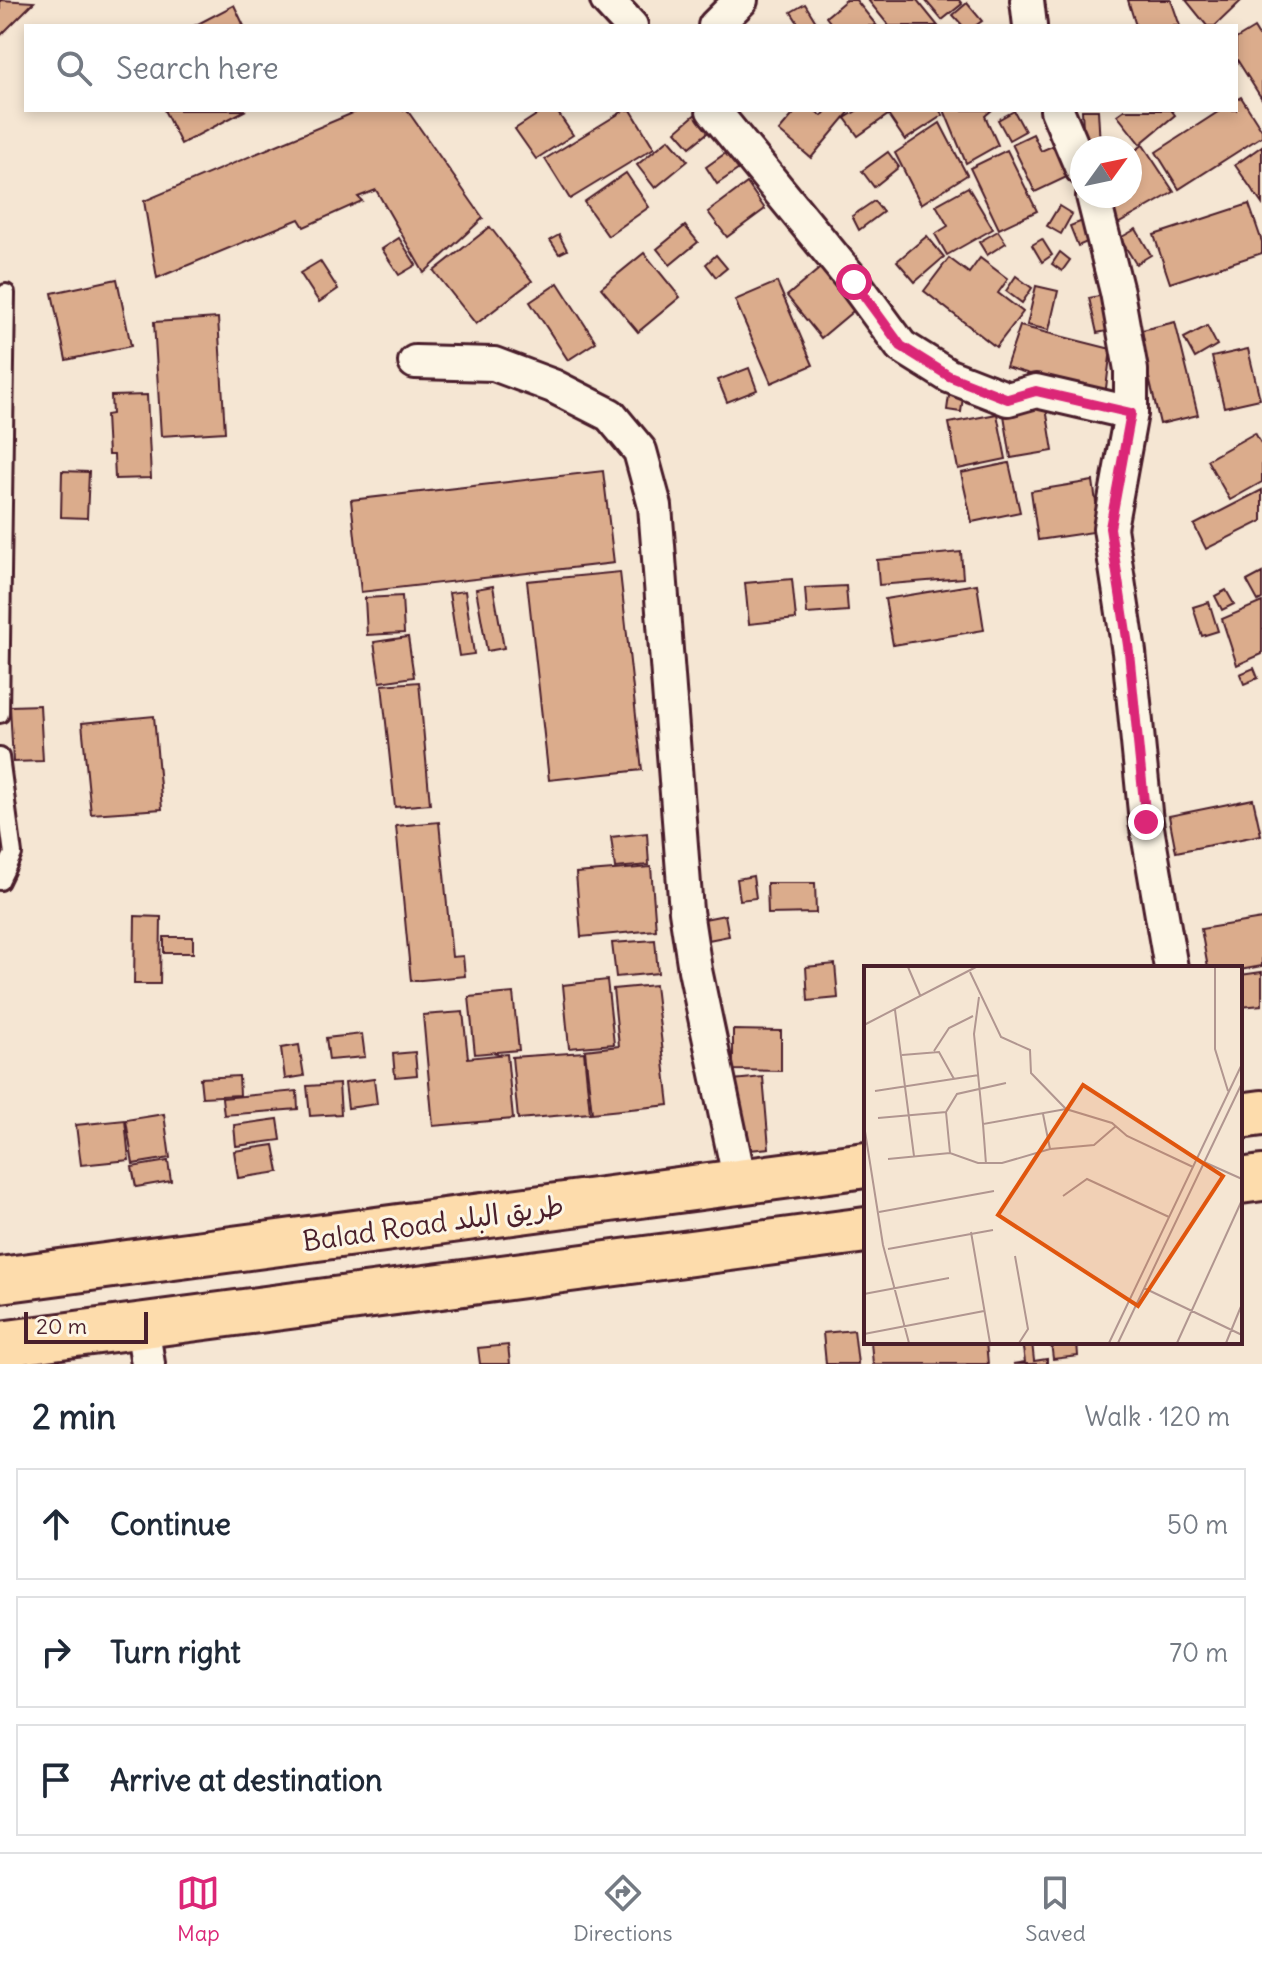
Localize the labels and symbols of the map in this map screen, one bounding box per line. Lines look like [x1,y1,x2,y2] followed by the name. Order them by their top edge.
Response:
[1070,136,1142,208] north arrow
[836,264,872,300] route start
[1128,804,1164,840] route end
[864,966,1242,1344] inset map
[300,1187,566,1259] street label: Balad Road طريق البلد
[24,1308,148,1344] scale bar

